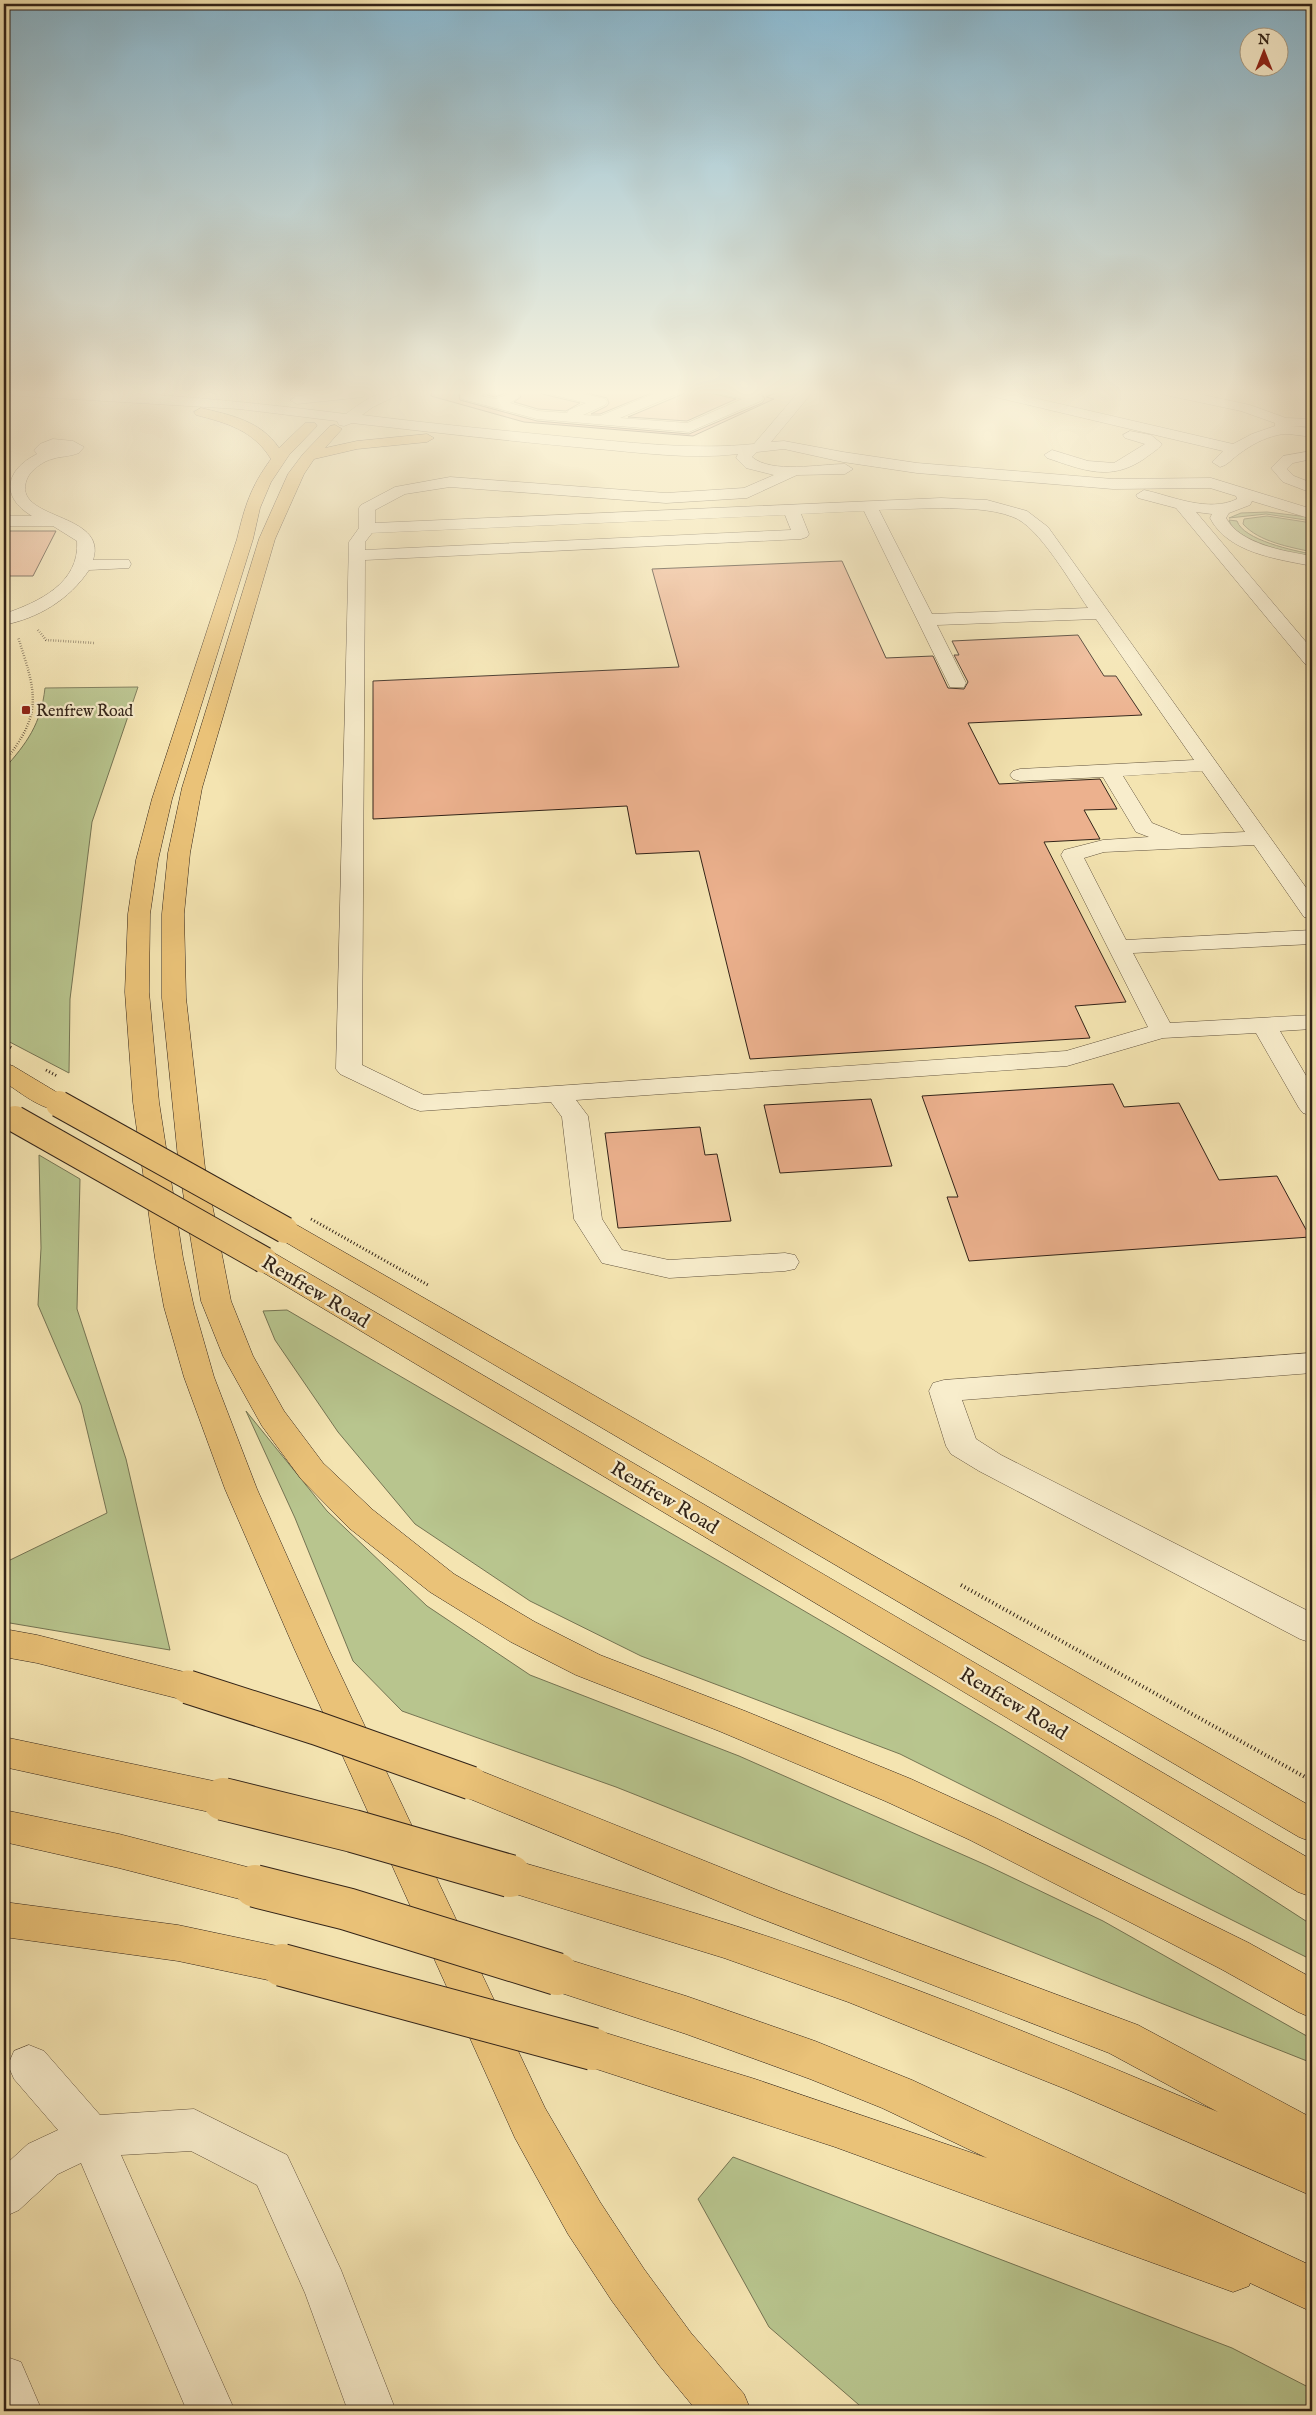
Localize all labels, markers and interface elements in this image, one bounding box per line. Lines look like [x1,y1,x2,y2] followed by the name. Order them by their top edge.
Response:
[1238,28,1288,78] north arrow
[1257,31,1270,49] text: N
[36,702,134,722] place label: Renfrew Road
[20,704,32,716] marker: Renfrew Road
[257,1250,374,1334] street label: Renfrew Road
[606,1456,723,1540] street label: Renfrew Road
[955,1662,1072,1746] street label: Renfrew Road

